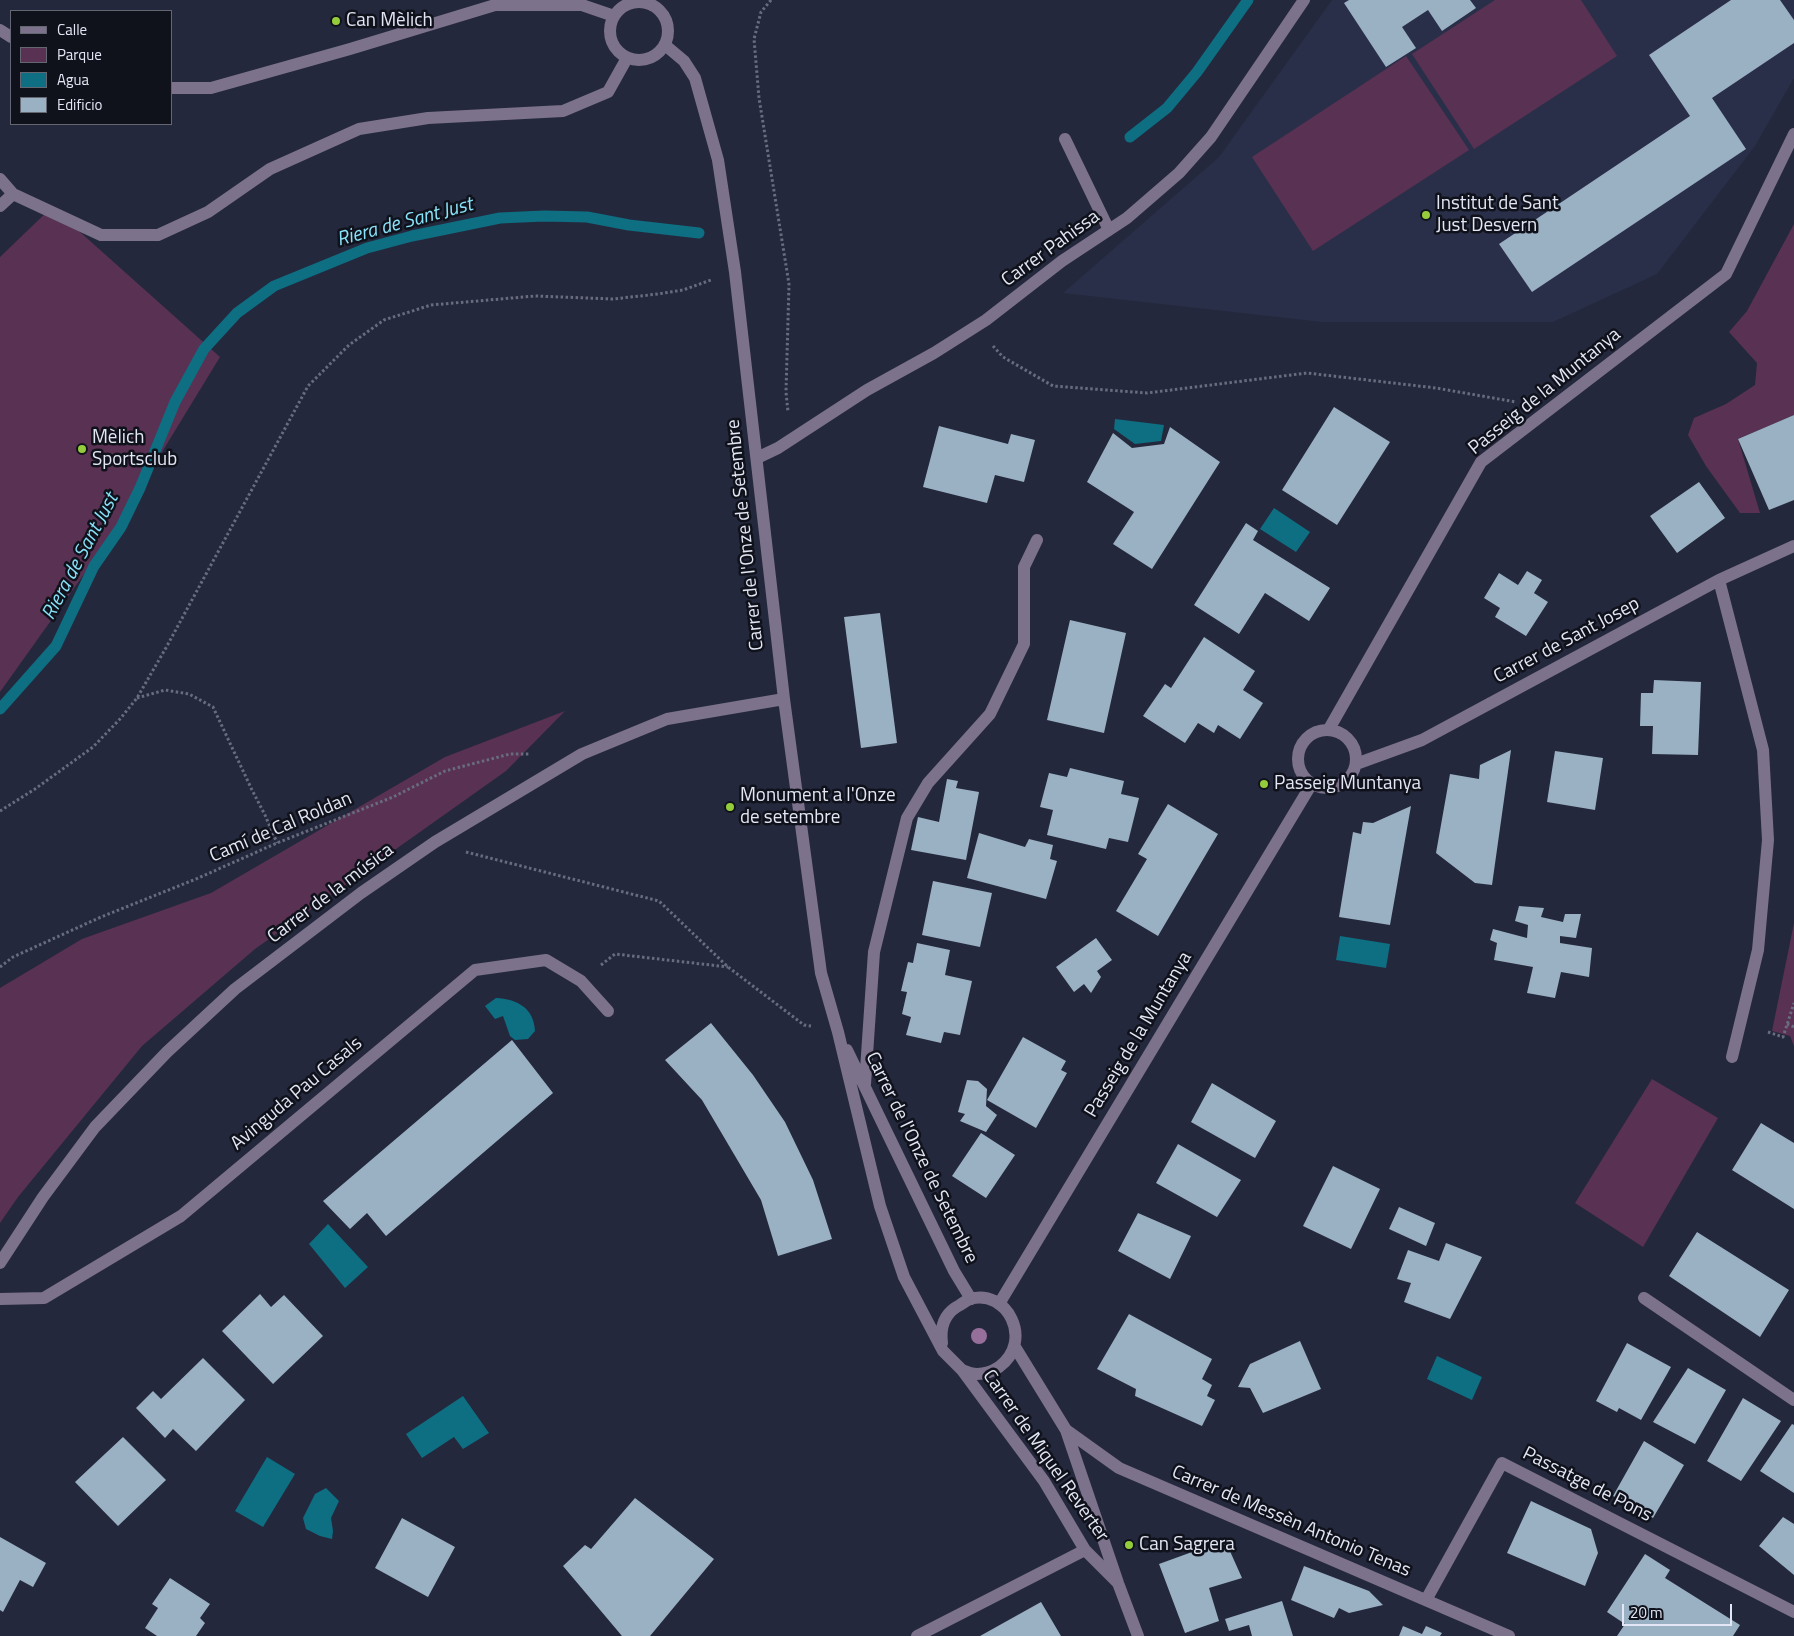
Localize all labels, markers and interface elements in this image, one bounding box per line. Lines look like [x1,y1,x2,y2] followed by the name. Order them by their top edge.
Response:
[10,10,172,125] legend
[346,10,433,32] place label: Can Mèlich
[330,15,342,27] marker: Can Mèlich
[57,18,87,41] text: Calle
[57,43,102,66] text: Parque
[57,68,89,91] text: Agua
[57,93,102,116] text: Edificio
[334,193,476,253] water label: Riera de Sant Just
[1436,193,1559,237] place label: Institut de Sant Just Desvern
[998,206,1104,292] street label: Carrer Pahissa
[1420,209,1432,221] marker: Institut de Sant Just Desvern
[1464,324,1626,460] street label: Passeig de la Muntanya
[723,418,769,652] street label: Carrer de l'Onze de Setembre
[92,427,177,471] place label: Mèlich Sportsclub
[76,443,88,455] marker: Mèlich Sportsclub
[38,490,124,624] water label: Riera de Sant Just
[1490,593,1644,689] street label: Carrer de Sant Josep
[1274,773,1421,795] place label: Passeig Muntanya
[1258,778,1270,790] marker: Passeig Muntanya
[740,785,896,829] place label: Monument a l'Onze de setembre
[207,788,355,868] street label: Camí de Cal Roldan
[724,801,736,813] marker: Monument a l'Onze de setembre
[264,839,398,949] street label: Carrer de la música
[1081,948,1197,1122] street label: Passeig de la Muntanya
[227,1032,367,1156] street label: Avinguda Pau Casals
[860,1049,982,1267] street label: Carrer de l'Onze de Setembre
[977,1366,1113,1546] street label: Carrer de Miquel Reverter
[1518,1443,1656,1527] street label: Passatge de Pons
[1168,1461,1414,1583] street label: Carrer de Messèn Antonio Tenas
[1139,1534,1235,1556] place label: Can Sagrera
[1123,1539,1135,1551] marker: Can Sagrera
[1624,1594,1734,1626] scale bar
[1630,1601,1663,1624] text: 20 m

